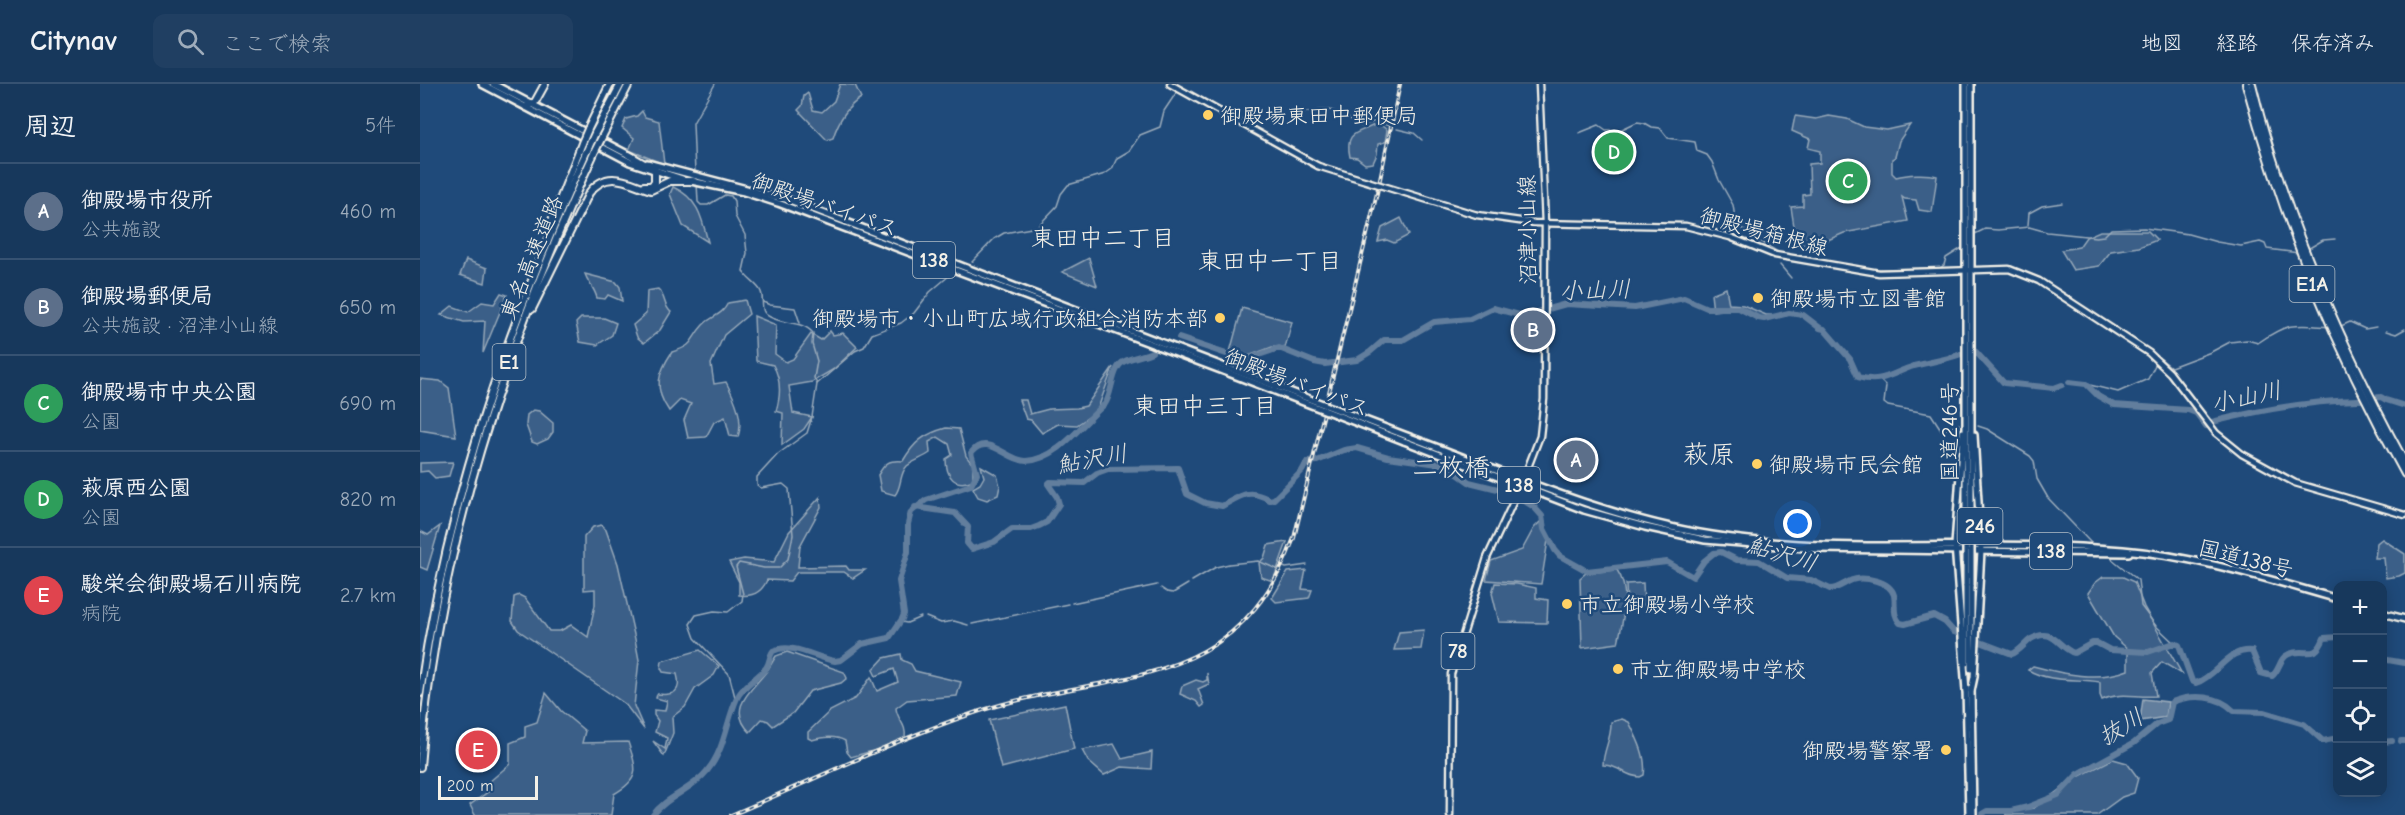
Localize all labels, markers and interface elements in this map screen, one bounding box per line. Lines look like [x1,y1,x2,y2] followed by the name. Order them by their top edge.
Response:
[153,14,573,68] search box
[30,25,117,57] text: Citynav
[174,25,207,58] icon: search
[222,31,332,57] text: ここで検索
[2141,31,2183,55] text: 地図
[2216,31,2258,55] text: 経路
[2291,31,2375,55] text: 保存済み
[1220,103,1418,129] place label: 御殿場東田中郵便局
[1201,108,1215,122] marker: 御殿場東田中郵便局
[24,112,76,142] text: 周辺
[365,114,396,137] text: 5件
[1594,130,1634,174] pin: D
[1828,158,1868,204] pin: C
[748,168,902,242] street label: 御殿場バイパス
[1514,175,1542,285] street label: 沼津小山線
[81,187,213,213] text: 御殿場市役所
[495,191,569,323] street label: 東名高速道路
[38,200,49,223] text: A
[340,200,396,223] text: 460 m
[1697,202,1831,262] street label: 御殿場箱根線
[81,218,161,241] text: 公共施設
[1031,224,1175,252] district label: 東田中二丁目
[913,242,955,278] road number: 138
[1198,247,1342,275] district label: 東田中一丁目
[2290,266,2334,302] road number: E1A
[1559,275,1631,305] water label: 小山川
[81,283,213,309] text: 御殿場郵便局
[1770,286,1946,312] place label: 御殿場市立図書館
[1751,291,1765,305] marker: 御殿場市立図書館
[37,296,50,319] text: B
[339,296,396,319] text: 650 m
[812,306,1208,332] place label: 御殿場市・小山町広域行政組合消防本部
[1514,308,1552,352] pin: B
[1213,311,1227,325] marker: 御殿場市・小山町広域行政組合消防本部
[81,314,278,337] text: 公共施設 · 沼津小山線
[1220,343,1373,423] street label: 御殿場バイパス
[492,344,526,380] road number: E1
[2208,376,2284,418] water label: 小山川
[81,379,257,405] text: 御殿場市中央公園
[1937,382,1963,482] street label: 国道246号
[37,392,50,415] text: C
[339,392,396,415] text: 690 m
[1133,392,1277,420] district label: 東田中三丁目
[81,410,121,433] text: 公園
[1556,438,1596,482] pin: A
[1054,439,1130,479] water label: 鮎沢川
[1683,440,1735,470] district label: 萩原
[1769,452,1923,478] place label: 御殿場市民会館
[1412,453,1490,483] district label: 二枚橋
[1750,457,1764,471] marker: 御殿場市民会館
[1498,467,1540,503] road number: 138
[81,475,191,501] text: 萩原西公園
[37,488,50,511] text: D
[340,488,396,511] text: 820 m
[81,506,121,529] text: 公園
[1958,508,2002,544] road number: 246
[1783,509,1812,538] your location
[1743,530,1821,578] water label: 鮎沢川
[2030,533,2072,569] road number: 138
[2195,535,2296,583] street label: 国道138号
[81,571,301,597] text: 駿栄会御殿場石川病院
[2333,581,2387,797] map controls
[2333,581,2387,635] button: +
[38,584,49,607] text: E
[340,584,396,607] text: 2.7 km
[1579,592,1755,618] place label: 市立御殿場小学校
[1560,597,1574,611] marker: 市立御殿場小学校
[81,602,121,625] text: 病院
[1442,633,1474,669] road number: 78
[2333,635,2387,689] button: −
[1630,657,1806,683] place label: 市立御殿場中学校
[1611,662,1625,676] marker: 市立御殿場中学校
[2333,689,2387,743] button: locate
[2093,703,2149,751] water label: 抜川
[458,728,498,772] pin: E
[1802,738,1934,764] place label: 御殿場警察署
[1939,743,1953,757] marker: 御殿場警察署
[2333,743,2387,797] button: layers
[438,773,538,800] scale bar
[447,777,493,795] text: 200 m

